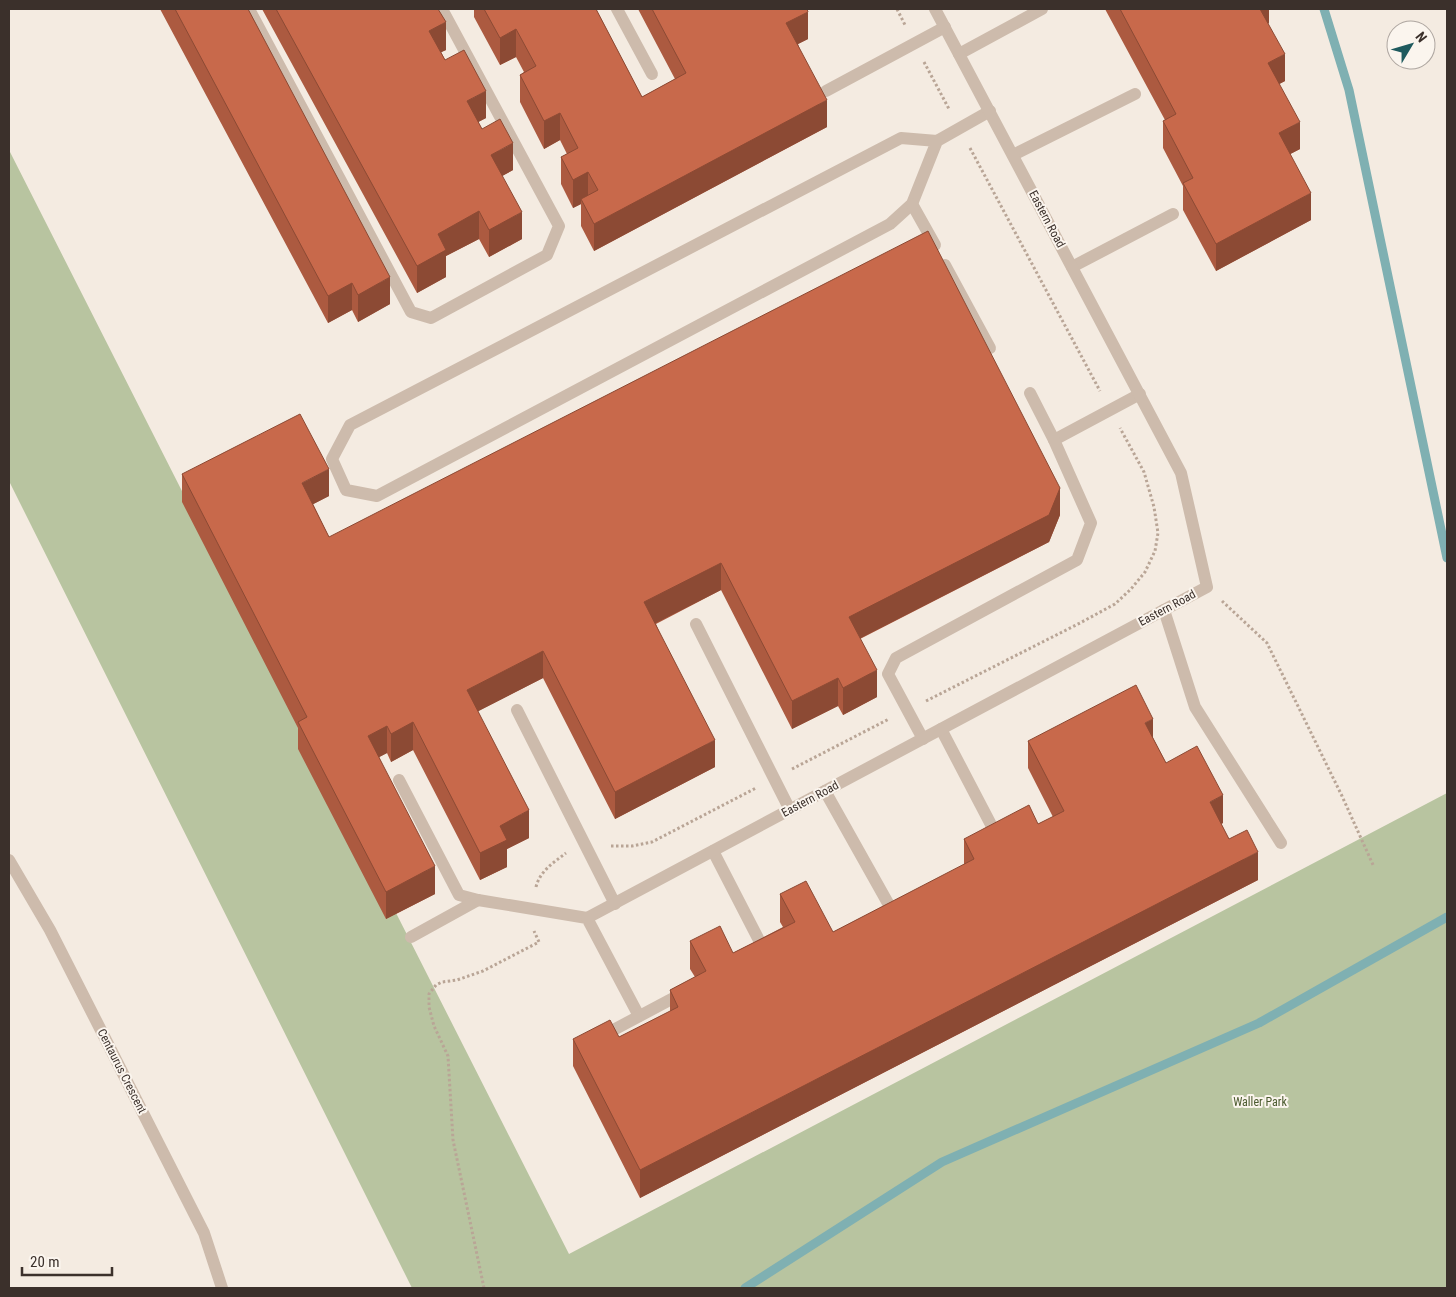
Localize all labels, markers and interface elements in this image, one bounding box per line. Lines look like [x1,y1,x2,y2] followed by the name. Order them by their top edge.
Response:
[1386,20,1436,70] north arrow
[1412,29,1430,45] text: N
[1026,188,1068,250] street label: Eastern Road
[1136,587,1198,629] street label: Eastern Road
[779,778,841,820] street label: Eastern Road
[95,1026,150,1116] street label: Centaurus Crescent
[1233,1095,1287,1109] park label: Waller Park
[22,1244,112,1276] scale bar
[30,1253,60,1271] text: 20 m

